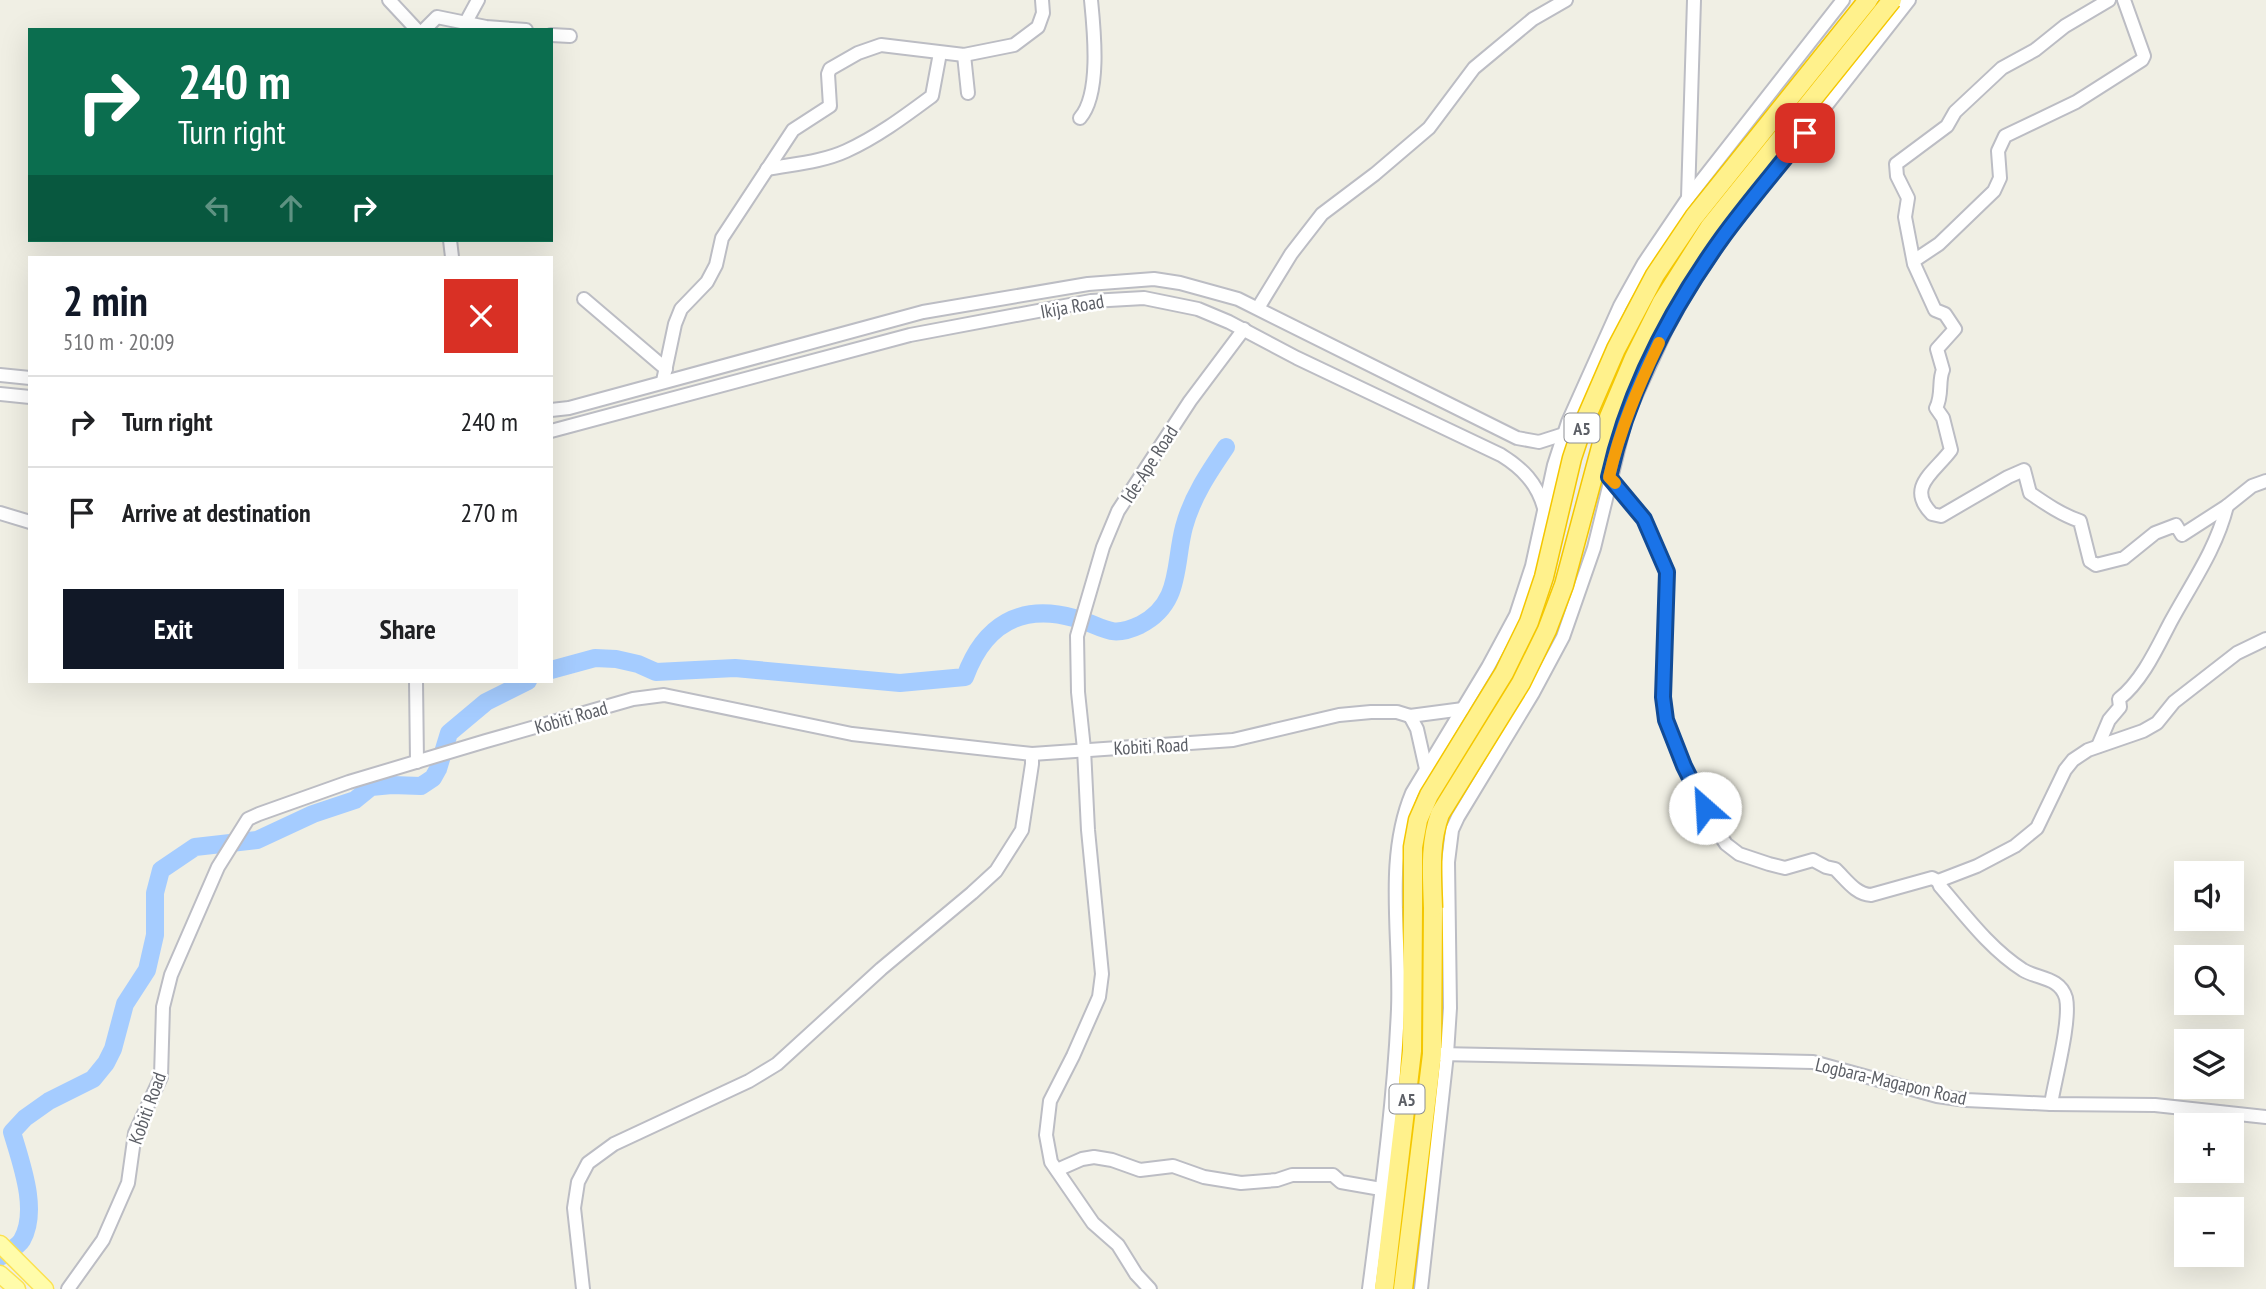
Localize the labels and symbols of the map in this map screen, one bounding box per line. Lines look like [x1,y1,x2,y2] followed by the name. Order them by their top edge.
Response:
[1775,103,1835,163] pin
[1038,289,1106,323] street label: Ikija Road
[1564,414,1600,442] road number: A5
[1115,421,1183,507] street label: Ide-Ape Road
[532,695,610,739] street label: Kobiti Road
[1113,732,1189,760] street label: Kobiti Road
[1668,771,1742,845] position arrow
[1813,1052,1969,1110] street label: Logbara-Magapon Road
[123,1069,171,1147] street label: Kobiti Road
[1390,1084,1424,1114] road number: A5

